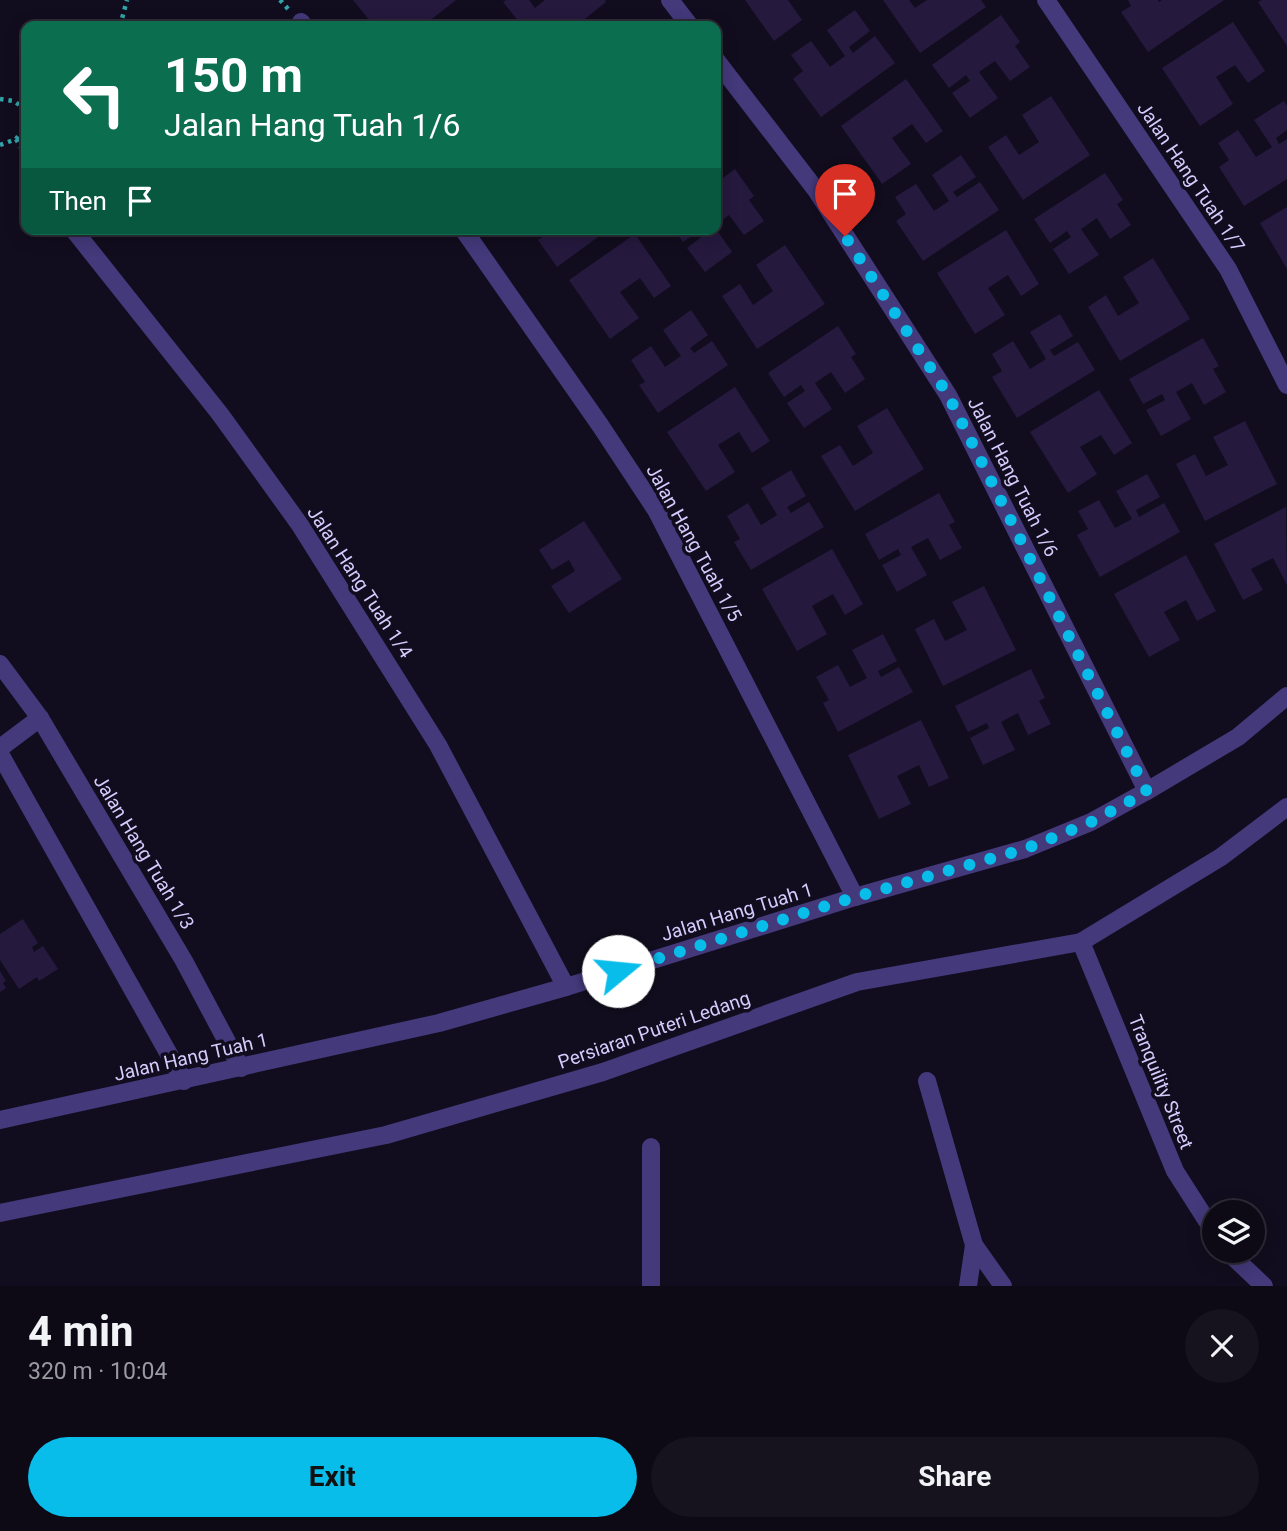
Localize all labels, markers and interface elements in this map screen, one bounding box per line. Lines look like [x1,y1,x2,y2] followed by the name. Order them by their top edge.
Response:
[164,47,303,104] text: 150 m
[49,49,140,140] icon: left
[1132,98,1250,256] street label: Jalan Hang Tuah 1/7
[164,106,460,144] text: Jalan Hang Tuah 1/6
[815,164,875,236] pin
[826,175,864,213] icon: arrive
[121,182,159,220] icon: arrive
[49,186,107,216] text: Then
[963,393,1063,561] street label: Jalan Hang Tuah 1/6
[641,460,747,626] street label: Jalan Hang Tuah 1/5
[302,502,418,662] street label: Jalan Hang Tuah 1/4
[89,771,199,933] street label: Jalan Hang Tuah 1/3
[658,878,816,946] street label: Jalan Hang Tuah 1
[581,934,655,1008] position arrow
[555,986,753,1074] street label: Persiaran Puteri Ledang
[1124,1012,1198,1152] street label: Tranquility Street
[112,1028,270,1086] street label: Jalan Hang Tuah 1
[1202,1200,1265,1263] map controls
[1202,1200,1265,1263] button: layers
[28,1307,134,1356] text: 4 min
[1185,1309,1259,1383] button: close
[28,1358,167,1385] text: 320 m · 10:04
[28,1437,637,1517] button: Exit
[651,1437,1259,1517] button: Share

